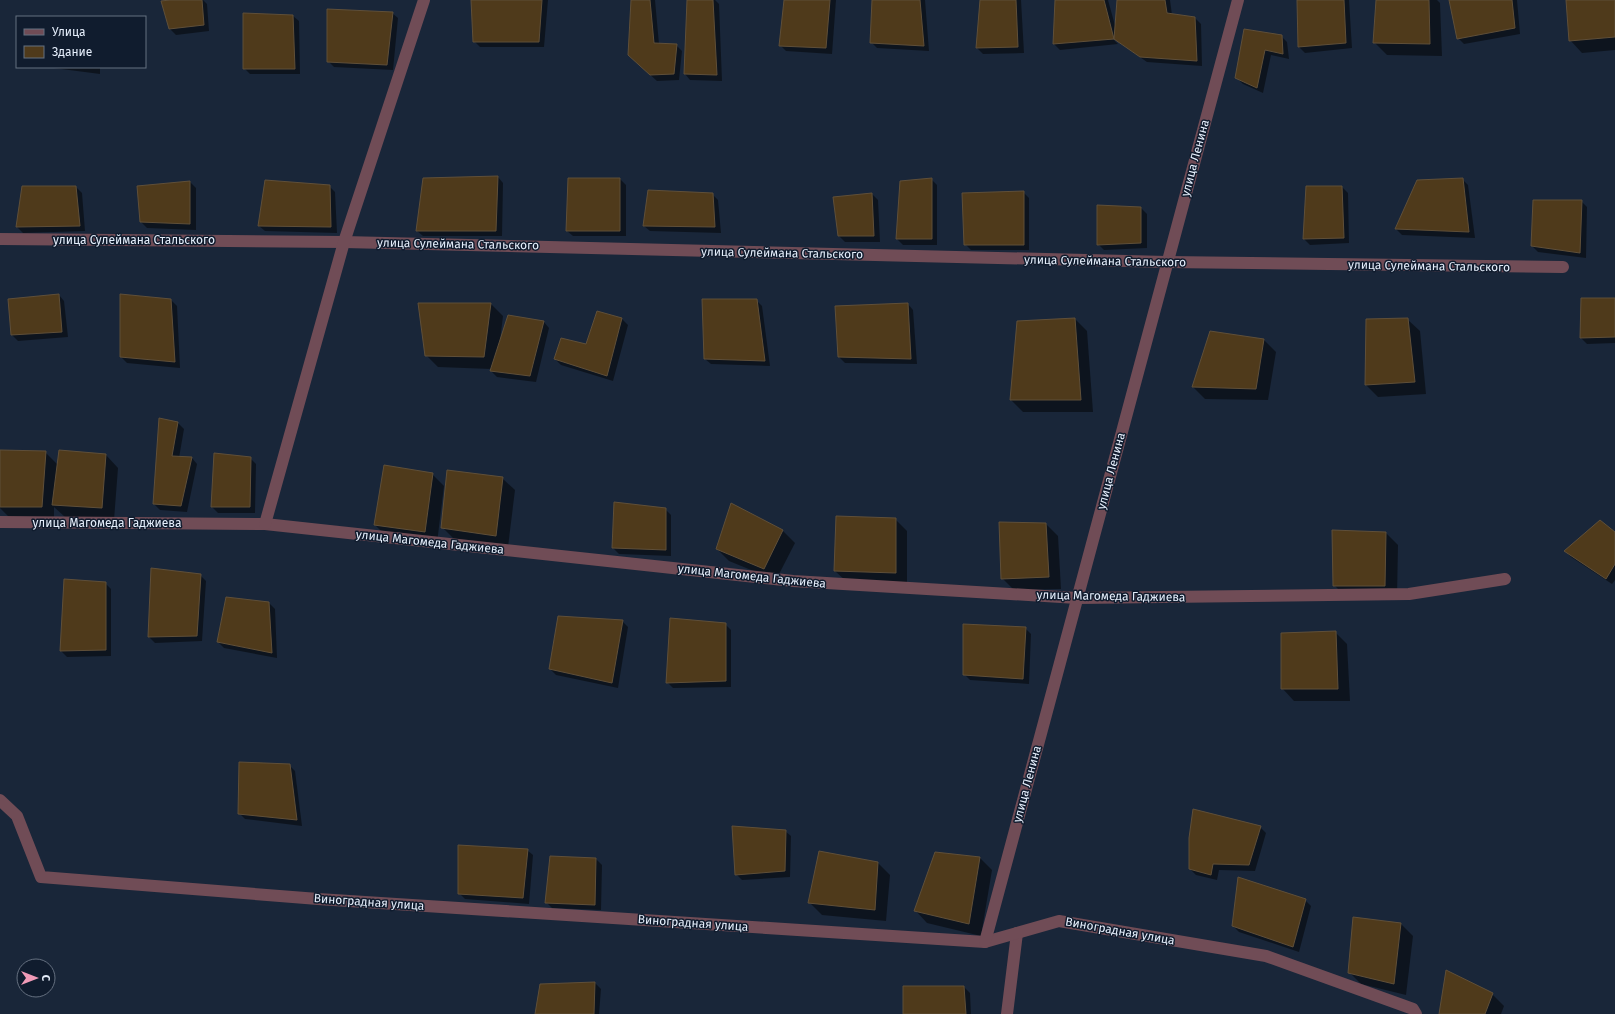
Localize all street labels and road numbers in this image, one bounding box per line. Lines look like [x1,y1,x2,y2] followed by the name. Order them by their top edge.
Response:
[1178,118,1212,198] street label: улица Ленина
[53,233,215,247] street label: улица Сулеймана Стальского
[377,236,539,252] street label: улица Сулеймана Стальского
[701,245,863,261] street label: улица Сулеймана Стальского
[1024,253,1186,269] street label: улица Сулеймана Стальского
[1348,258,1510,274] street label: улица Сулеймана Стальского
[1094,431,1128,511] street label: улица Ленина
[33,516,181,530] street label: улица Магомеда Гаджиева
[355,527,505,557] street label: улица Магомеда Гаджиева
[677,561,827,591] street label: улица Магомеда Гаджиева
[1036,588,1186,604] street label: улица Магомеда Гаджиева
[1010,744,1044,824] street label: улица Ленина
[313,891,425,913] street label: Виноградная улица
[637,912,749,934] street label: Виноградная улица
[1064,914,1176,948] street label: Виноградная улица

